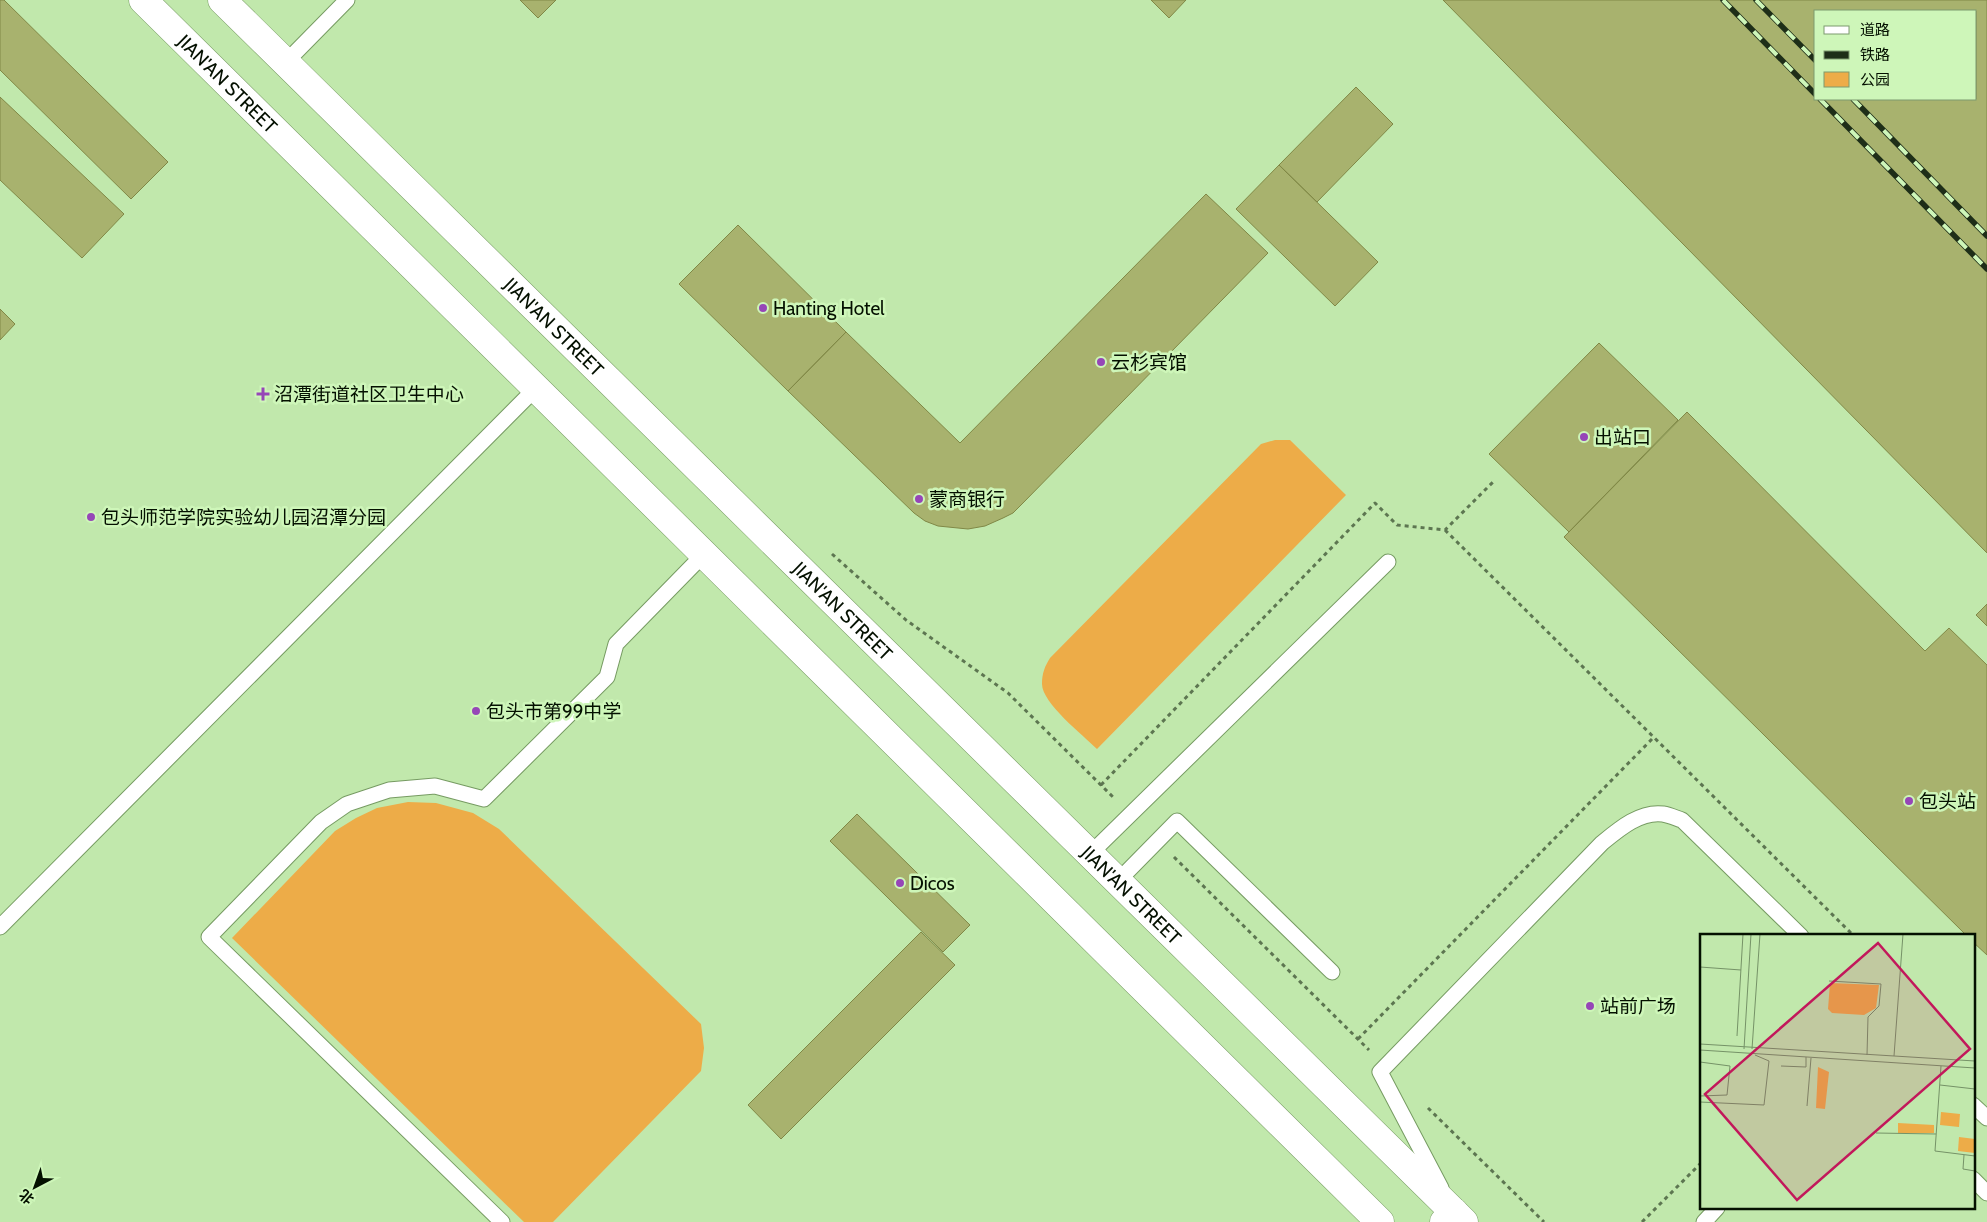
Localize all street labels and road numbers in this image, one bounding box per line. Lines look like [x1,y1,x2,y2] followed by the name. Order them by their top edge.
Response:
[172,29,282,138] street label: JIAN'AN STREET
[499,272,608,381] street label: JIAN'AN STREET
[787,557,897,665] street label: JIAN'AN STREET
[1076,841,1186,949] street label: JIAN'AN STREET

